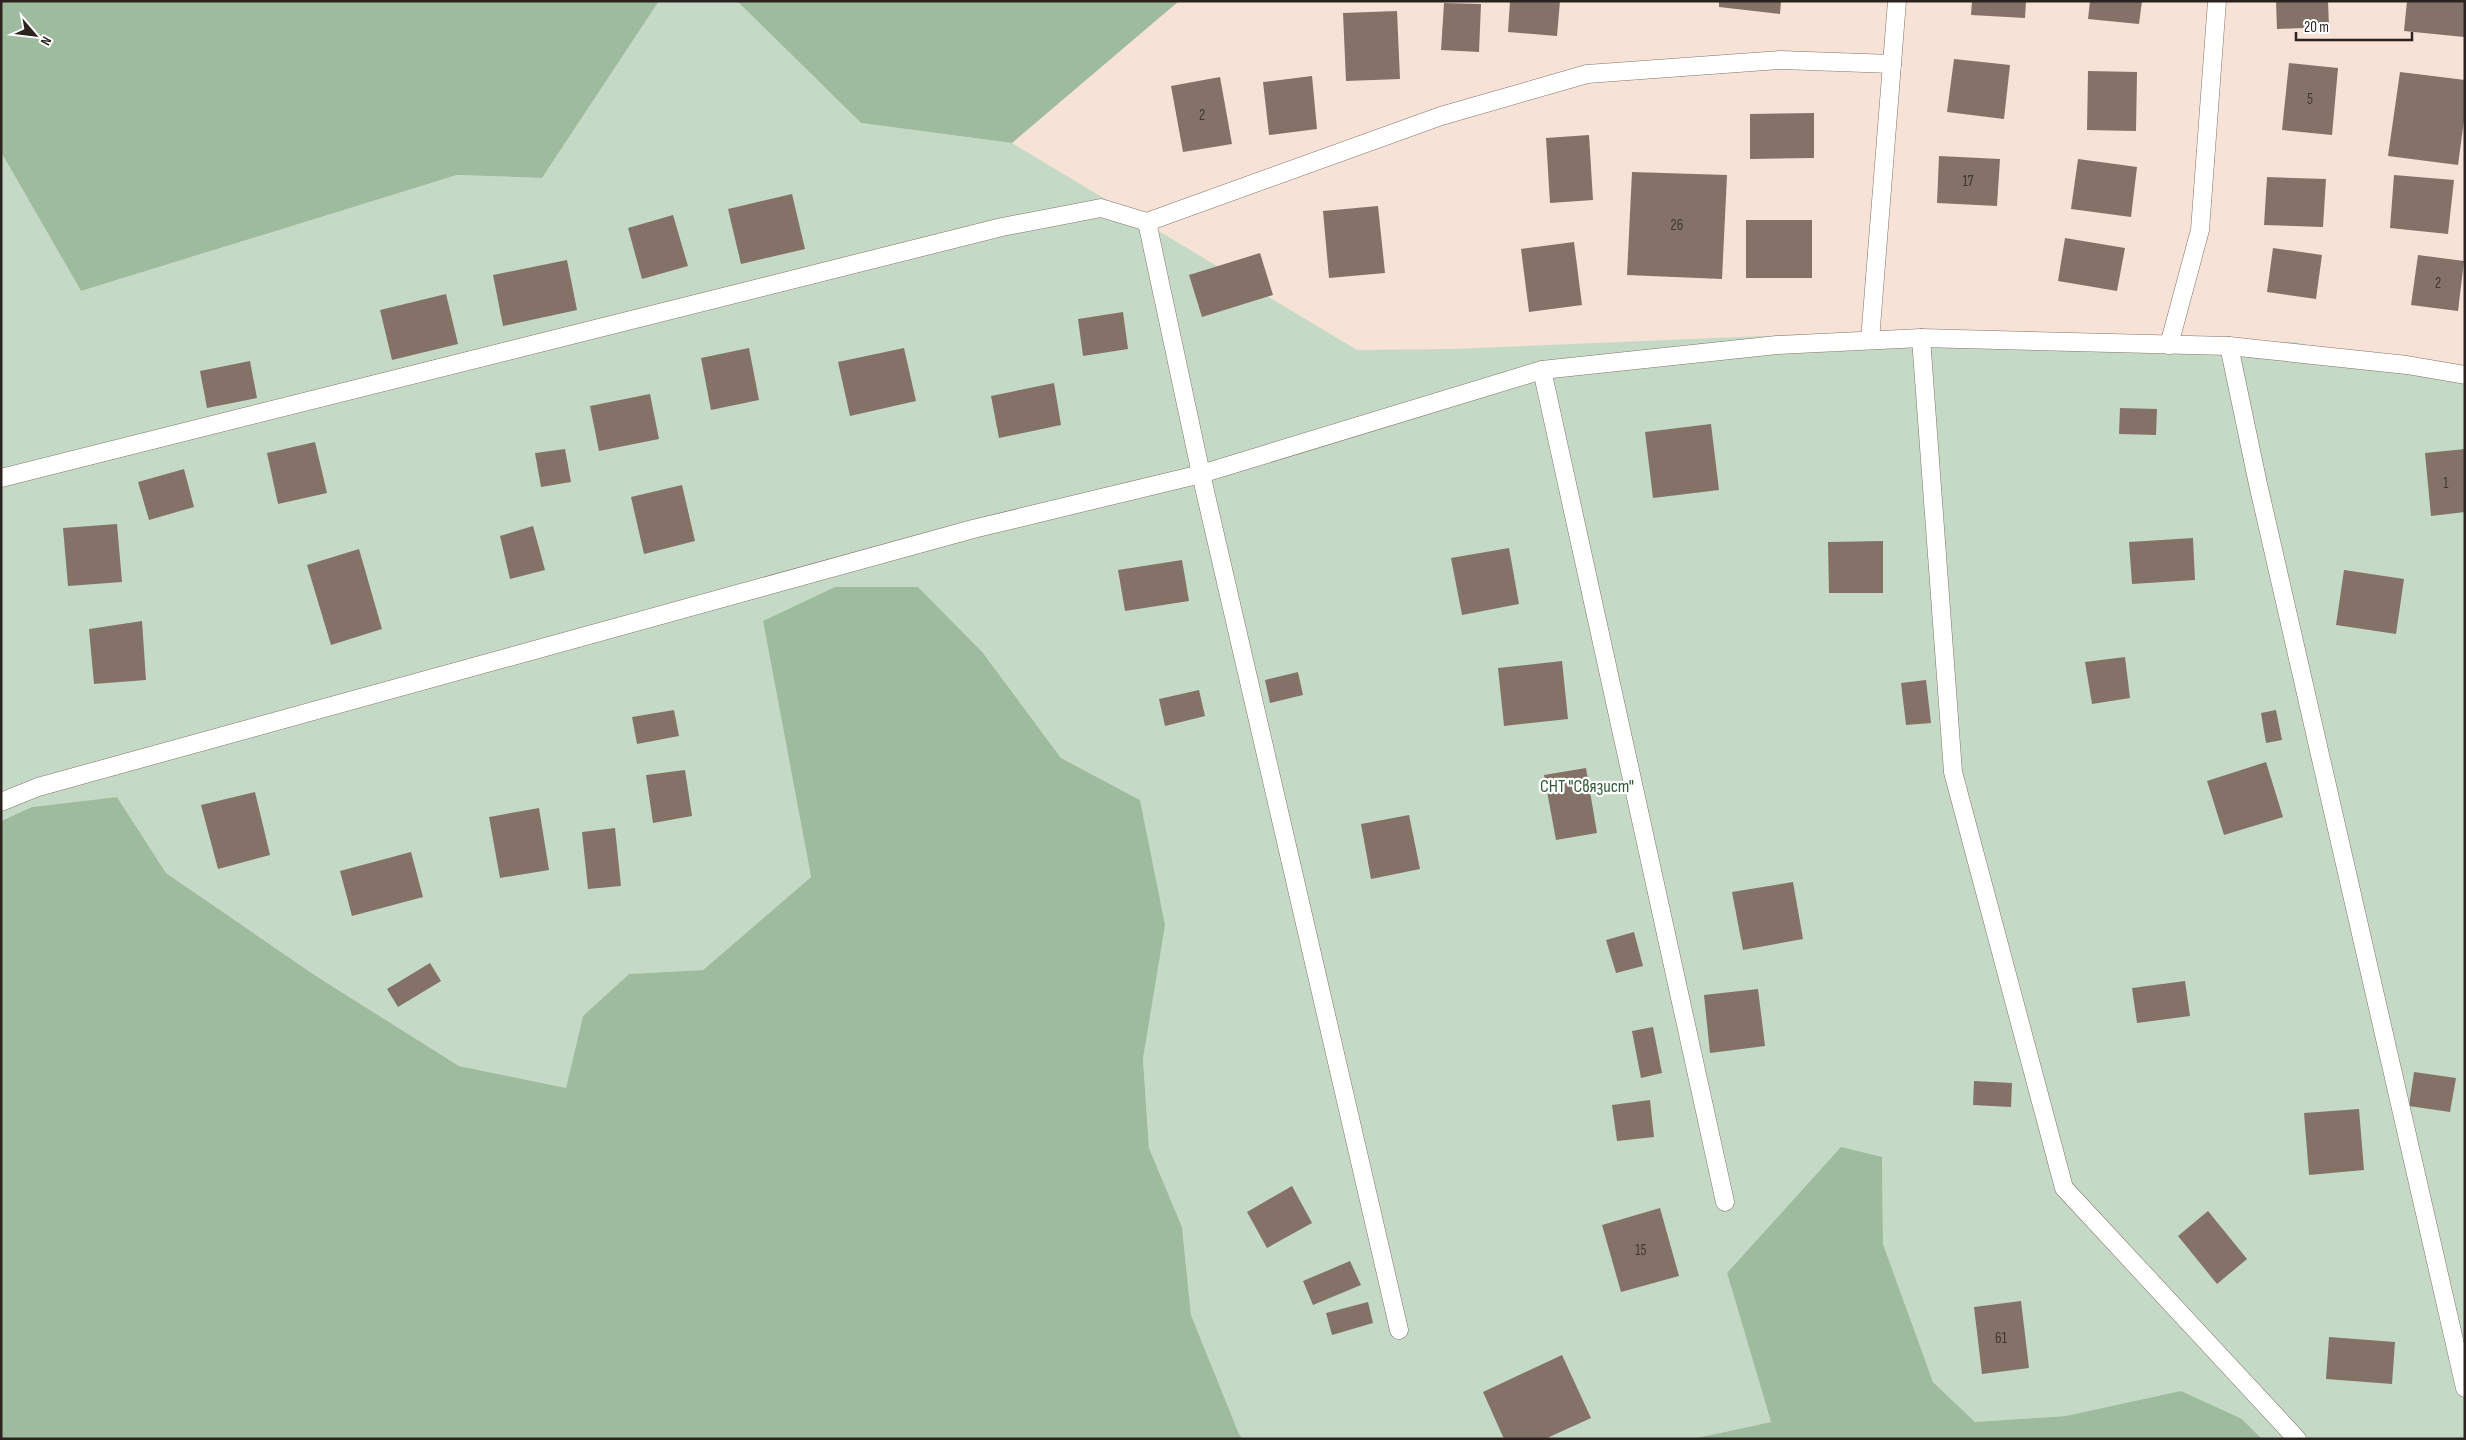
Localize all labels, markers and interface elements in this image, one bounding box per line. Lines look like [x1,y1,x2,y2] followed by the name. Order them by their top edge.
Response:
[10,10,60,60] north arrow
[2296,10,2412,42] scale bar
[2304,18,2329,37] text: 20 m
[37,34,55,48] text: N
[2307,90,2313,109] house number: 5
[1199,106,1205,125] house number: 2
[1962,172,1974,191] house number: 17
[1671,216,1683,235] house number: 26
[2435,274,2441,293] house number: 2
[2443,474,2449,493] house number: 1
[1540,776,1634,797] park label: СНТ "Связист"
[1635,1241,1647,1260] house number: 15
[1995,1329,2008,1348] house number: 61

